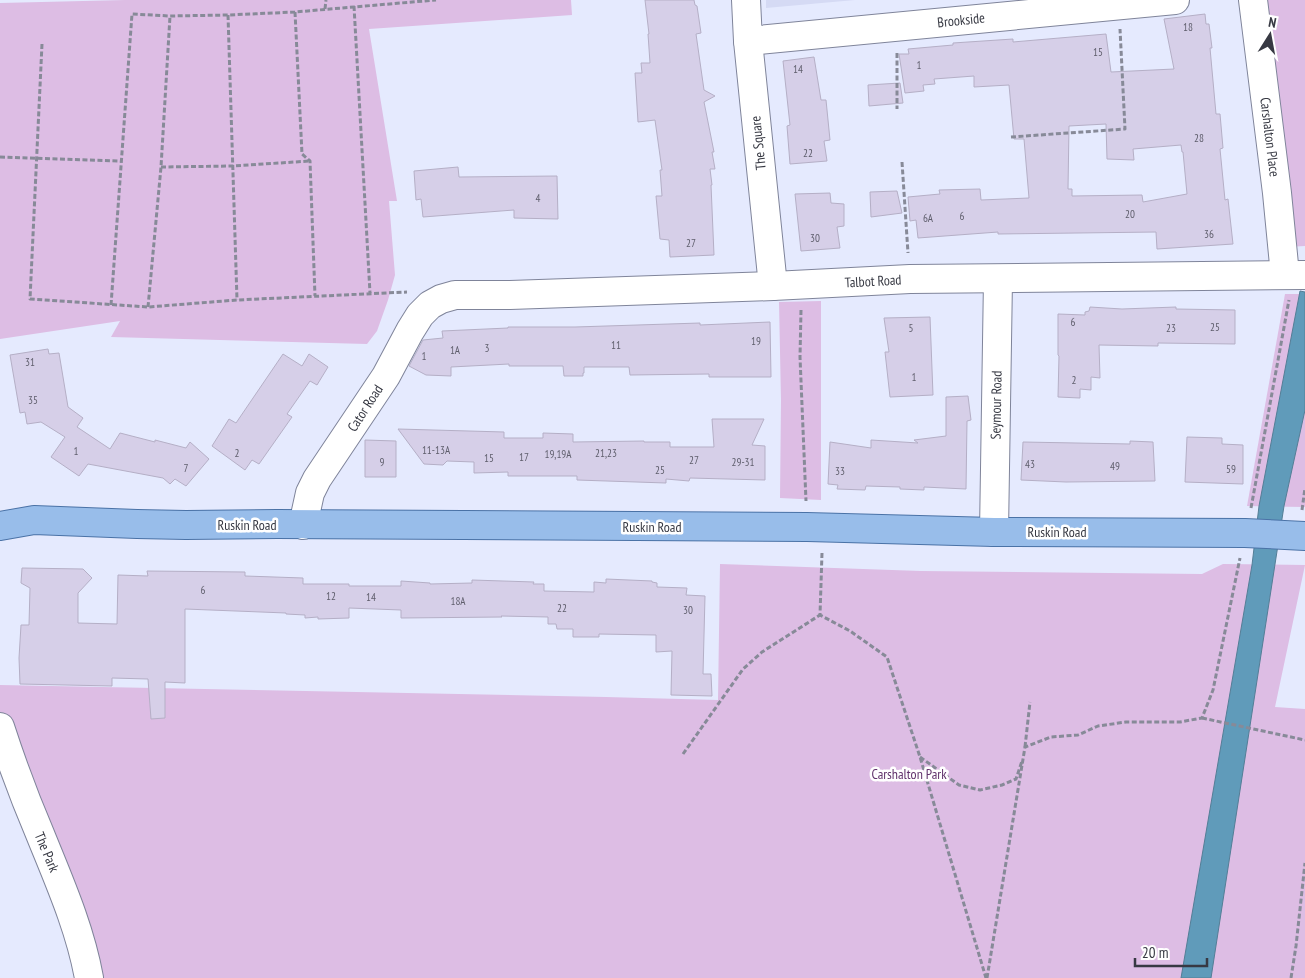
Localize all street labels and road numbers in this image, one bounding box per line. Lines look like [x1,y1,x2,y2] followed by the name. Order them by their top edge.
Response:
[936,9,986,31] street label: Brookside
[1256,96,1284,178] street label: Carshalton Place
[746,115,770,171] street label: The Square
[844,271,902,291] street label: Talbot Road
[986,370,1006,440] street label: Seymour Road
[343,381,387,435] street label: Cator Road
[218,516,277,534] street label: Ruskin Road
[623,518,682,536] street label: Ruskin Road
[1028,523,1087,541] street label: Ruskin Road
[31,829,64,875] street label: The Park

